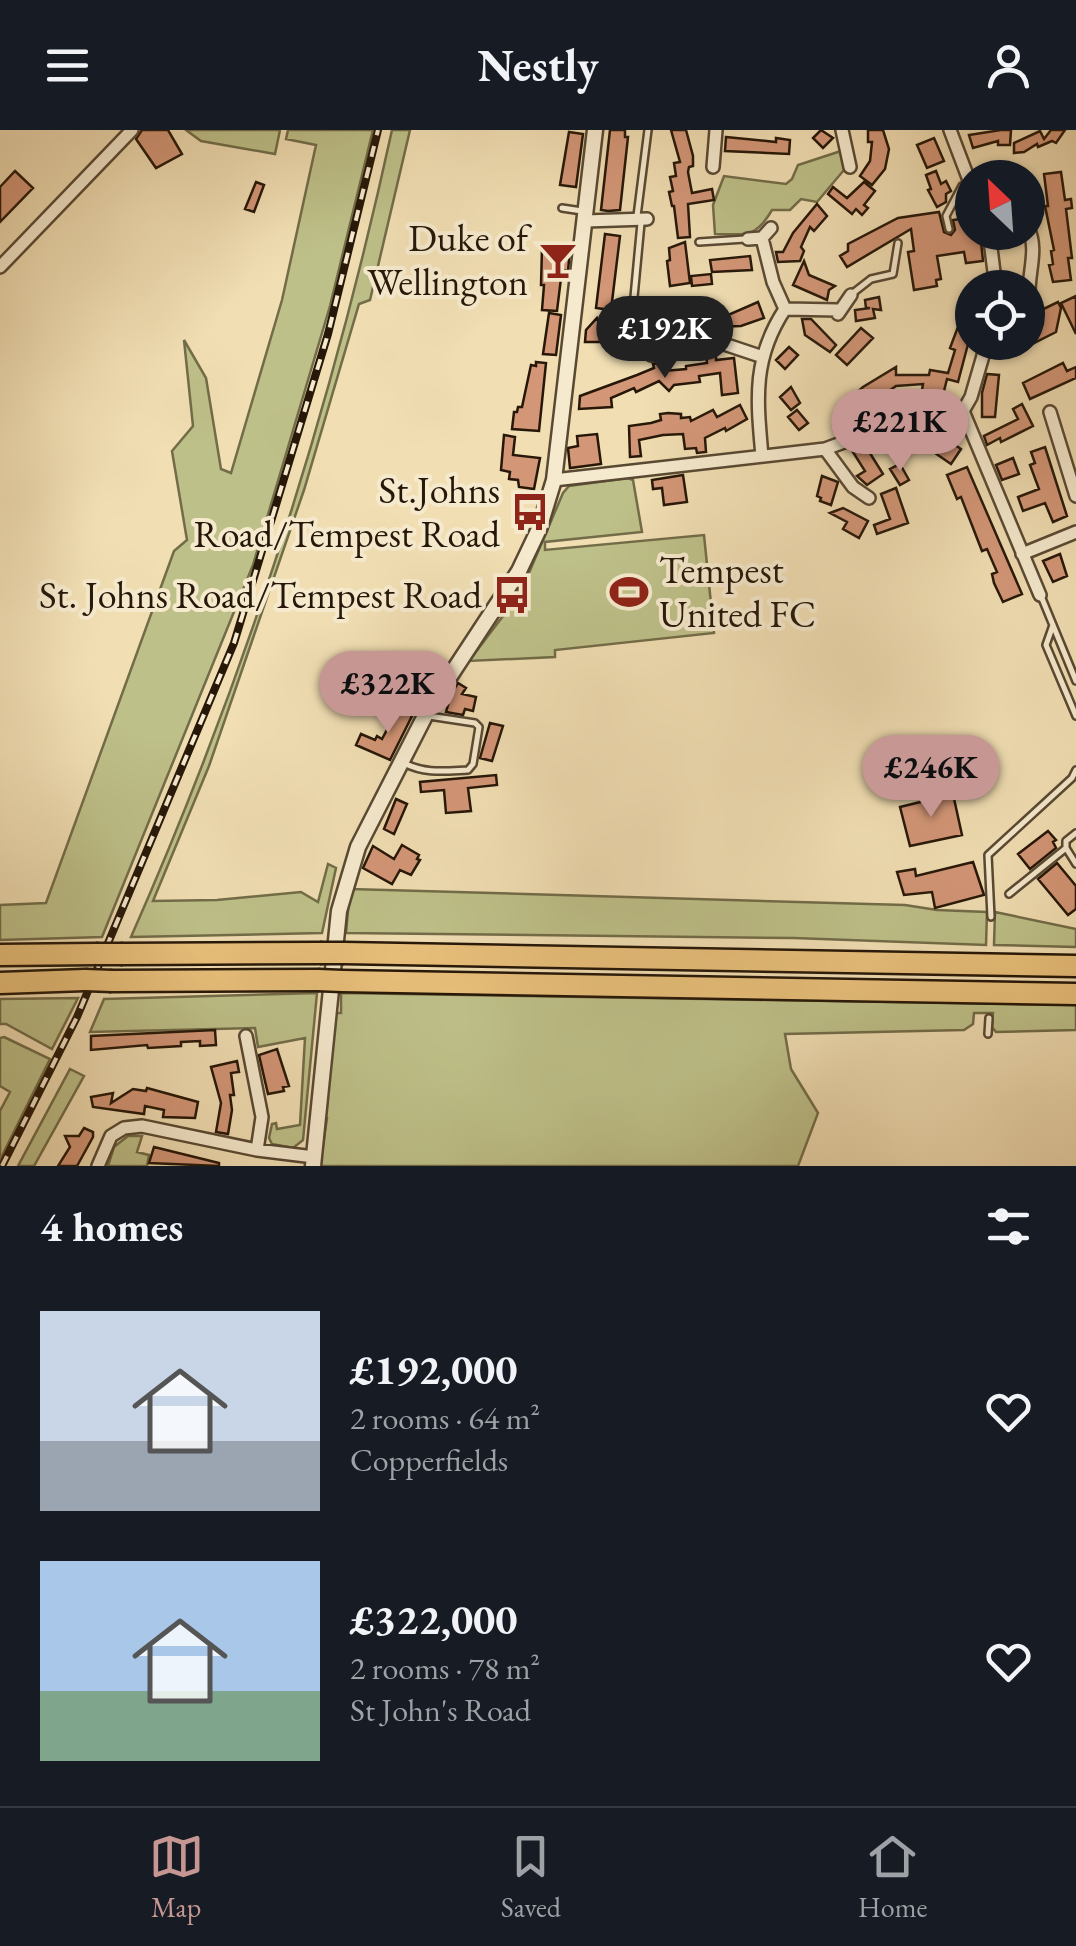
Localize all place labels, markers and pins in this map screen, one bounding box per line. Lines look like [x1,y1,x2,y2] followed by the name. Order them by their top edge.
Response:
[367,213,532,306] place label: Duke of Wellington
[537,239,579,281] bar icon: Duke of Wellington
[595,296,735,381] pin: £192K
[830,389,970,474] pin: £221K
[194,465,501,558] place label: St.Johns Road/Tempest Road
[509,491,551,533] bus stop icon: St.Johns Road/Tempest Road
[659,545,816,638] place label: Tempest United FC
[39,570,483,619] place label: St. Johns Road/Tempest Road
[608,571,650,613] sports icon: Tempest United FC
[491,574,533,616] bus stop icon: St. Johns Road/Tempest Road
[318,651,458,736] pin: £322K
[861,735,1001,820] pin: £246K

